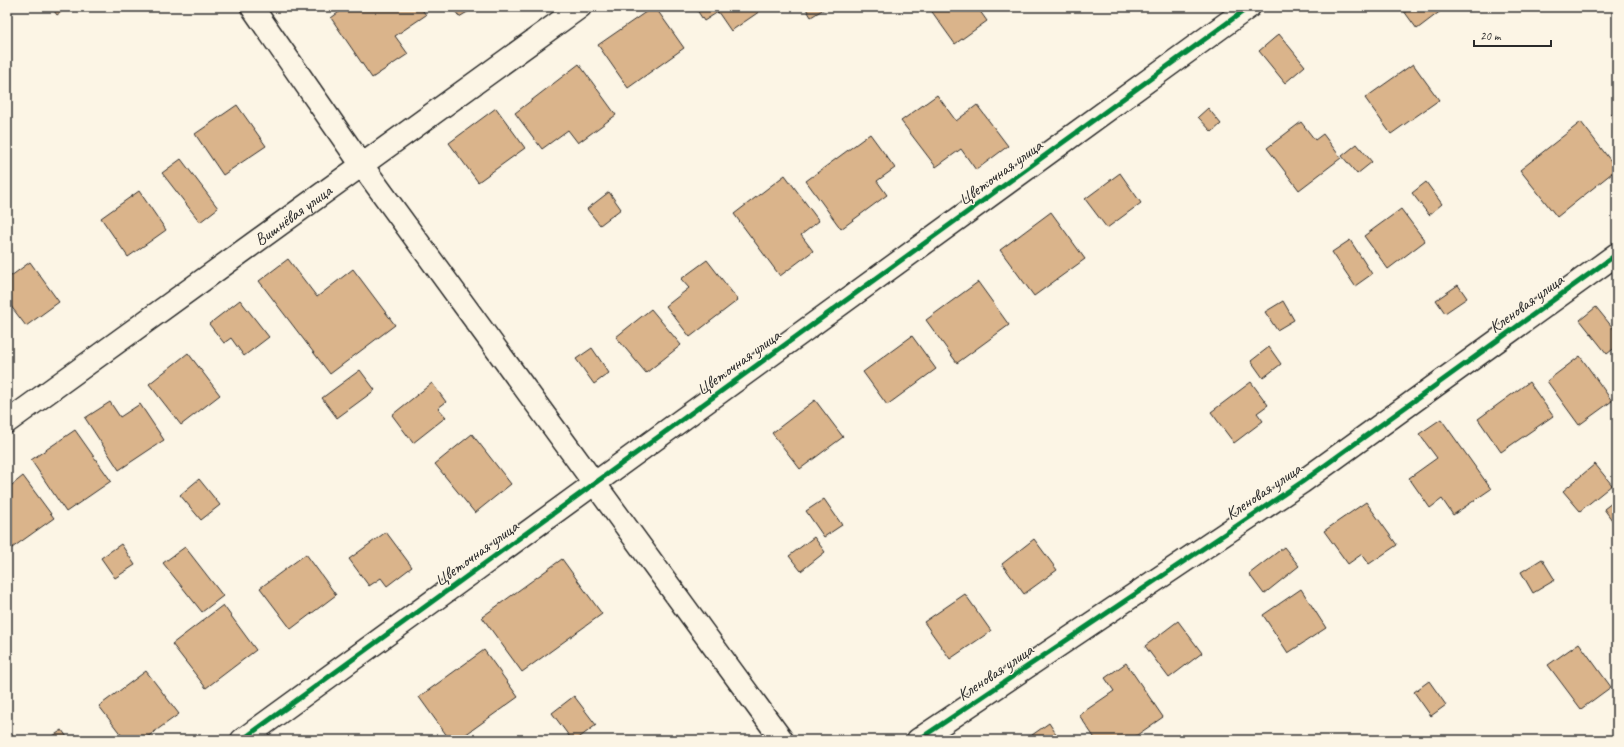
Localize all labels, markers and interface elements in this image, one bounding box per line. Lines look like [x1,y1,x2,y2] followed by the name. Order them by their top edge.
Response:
[1474,22,1551,48] scale bar
[1480,28,1502,44] text: 20 m
[954,134,1048,210] street label: Цветочная улица
[250,180,337,250] street label: Вишнёвая улица
[1485,268,1569,337] street label: Кленовая улица
[692,324,786,400] street label: Цветочная улица
[1221,457,1307,524] street label: Кленовая улица
[430,515,524,591] street label: Цветочная улица
[953,638,1039,705] street label: Кленовая улица

